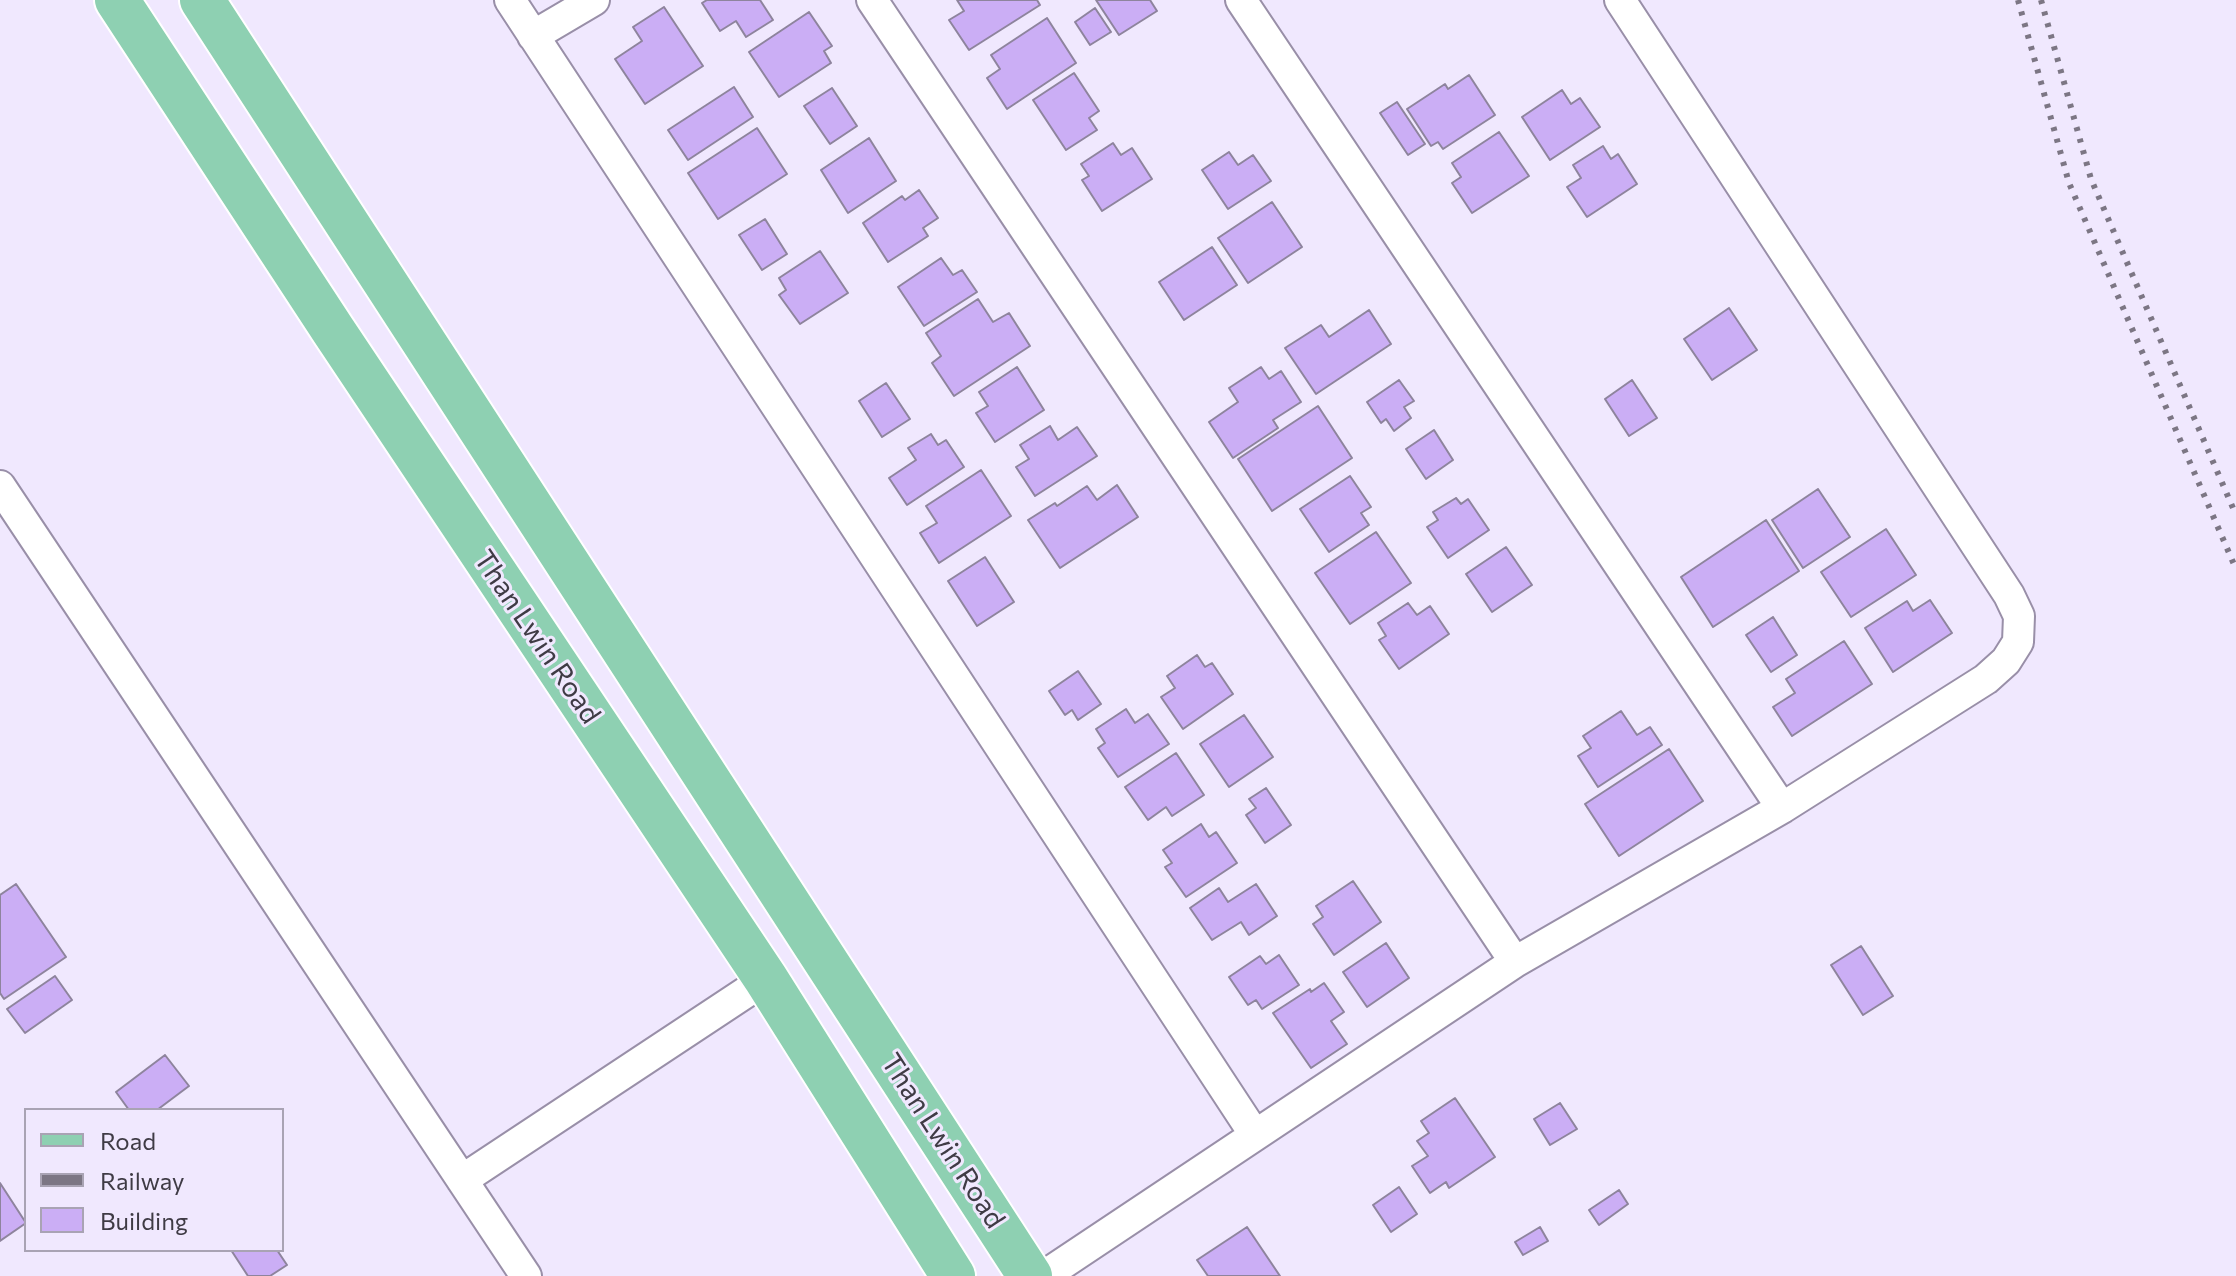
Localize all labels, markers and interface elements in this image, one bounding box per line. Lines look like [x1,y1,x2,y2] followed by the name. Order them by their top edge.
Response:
[467,544,607,730] street label: Than Lwin Road
[874,1047,1012,1235] street label: Than Lwin Road
[24,1108,284,1252] legend
[100,1126,156,1155] text: Road
[100,1166,185,1195] text: Railway
[100,1206,188,1235] text: Building

